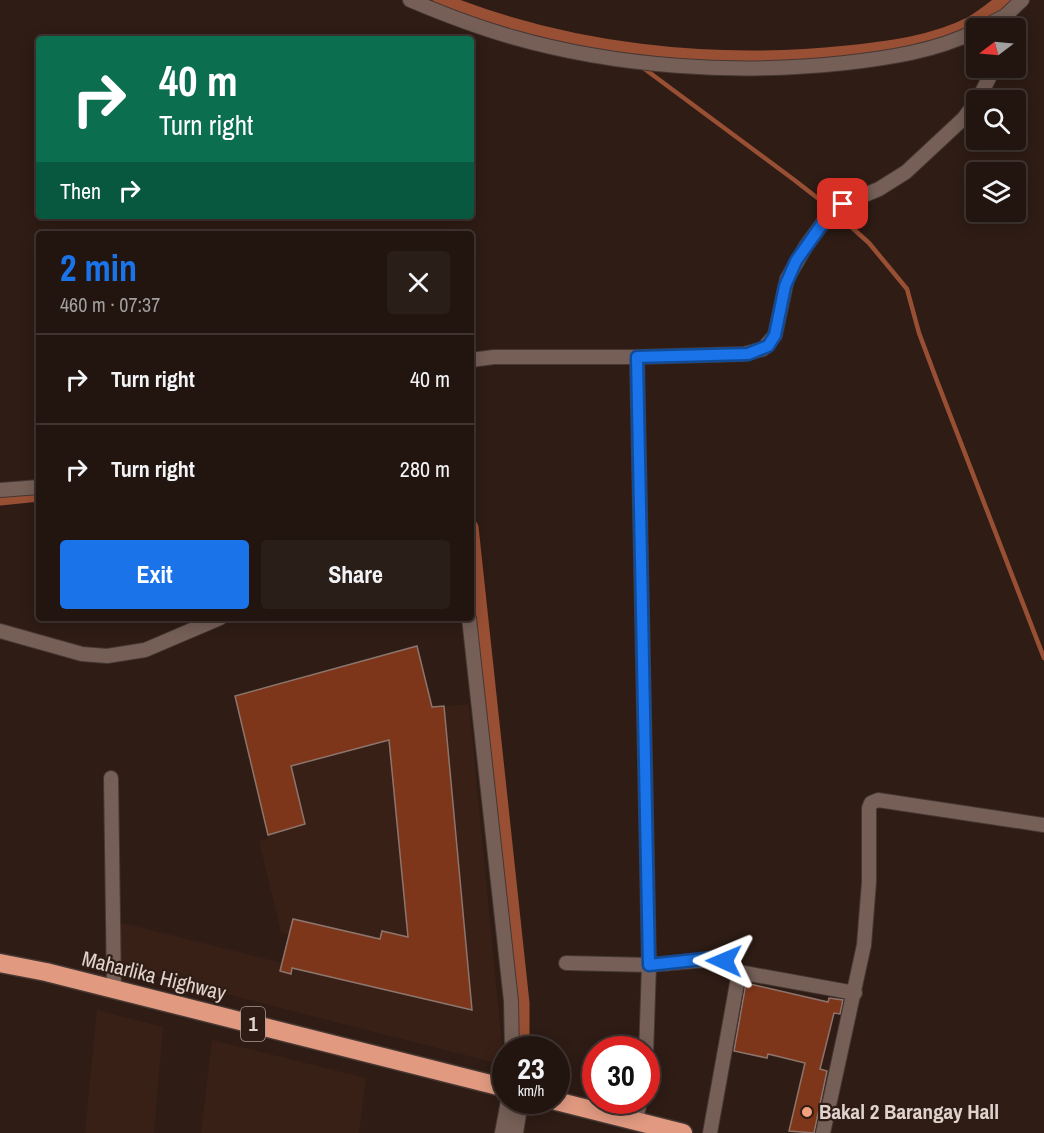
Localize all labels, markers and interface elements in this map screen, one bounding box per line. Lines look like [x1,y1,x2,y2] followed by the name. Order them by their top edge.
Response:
[966,18,1026,78] north arrow
[966,18,1026,222] map controls
[159,53,238,109] text: 40 m
[60,60,138,138] icon: right
[966,90,1026,150] button: search
[159,107,253,143] text: Turn right
[966,162,1026,222] button: layers
[113,174,146,207] icon: right
[60,176,101,206] text: Then
[817,178,868,229] pin
[826,187,859,220] icon: arrive
[60,244,137,292] text: 2 min
[387,251,450,314] button: close
[60,291,160,318] text: 460 m · 07:37
[60,363,93,396] icon: right
[111,364,195,394] text: Turn right
[410,364,450,394] text: 40 m
[60,453,93,486] icon: right
[111,454,195,484] text: Turn right
[400,454,450,484] text: 280 m
[60,540,249,609] button: Exit
[261,540,450,609] button: Share
[692,929,756,993] position arrow
[79,944,230,1008] street label: Maharlika Highway
[241,1007,265,1041] road number: 1
[582,1036,660,1114] speed limit sign: 30
[517,1048,545,1088] text: 23
[518,1080,544,1101] text: km/h
[819,1097,999,1126] place label: Bakal 2 Barangay Hall
[800,1105,814,1119] marker: Bakal 2 Barangay Hall

